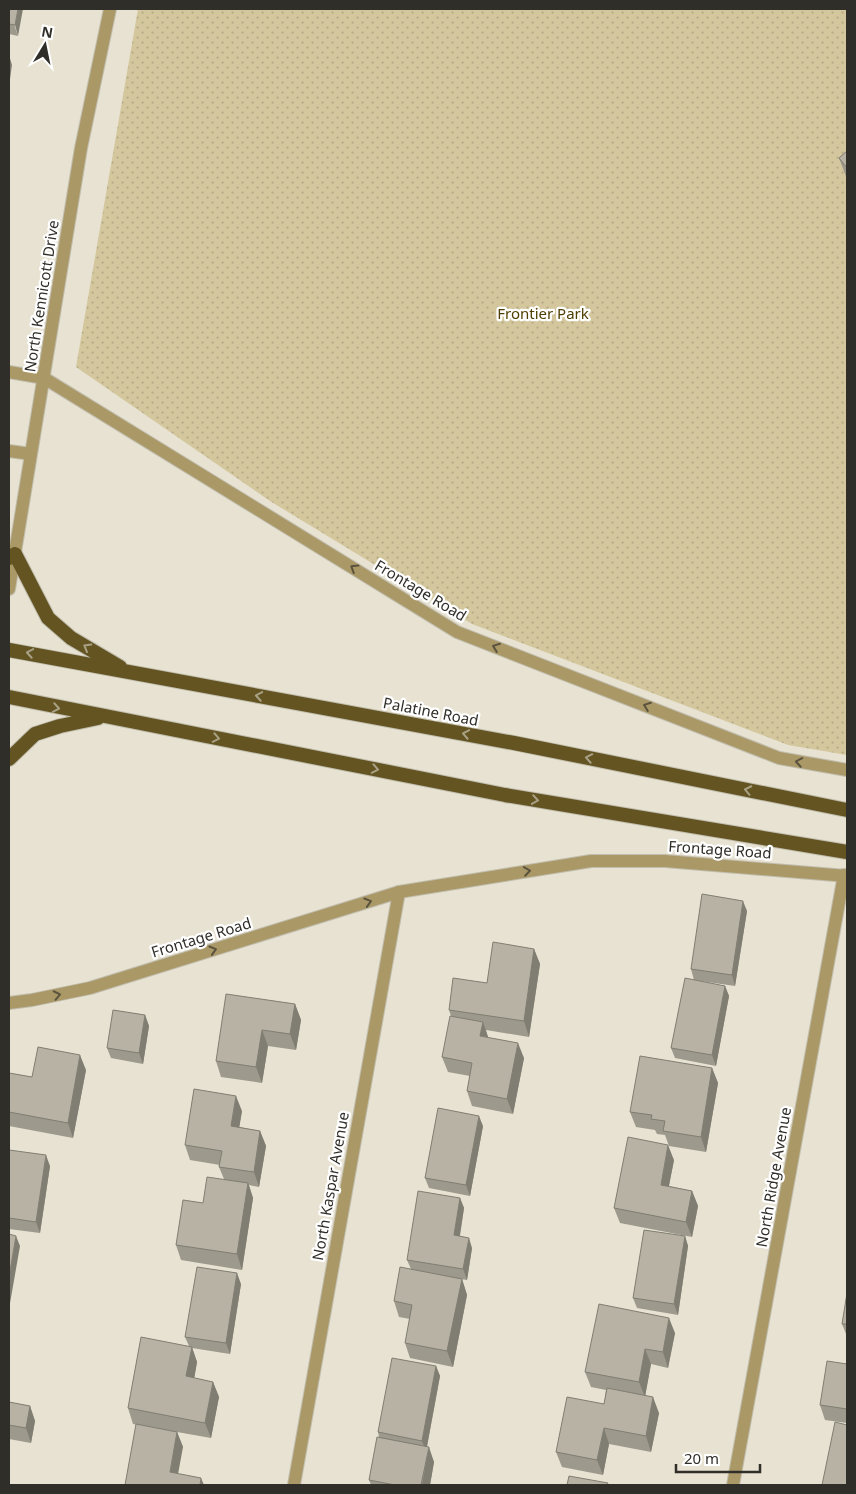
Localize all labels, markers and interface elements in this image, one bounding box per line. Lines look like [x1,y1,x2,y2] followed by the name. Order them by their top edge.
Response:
[20,20,70,70] north arrow
[40,21,55,42] text: N
[19,219,63,373] street label: North Kennicott Drive
[497,303,589,323] park label: Frontier Park
[371,555,471,625] street label: Frontage Road
[350,565,359,575] one-way arrow
[492,643,500,653] one-way arrow
[83,644,92,654] one-way arrow
[26,649,34,659] one-way arrow
[254,691,263,702] one-way arrow
[382,692,480,730] street label: Palatine Road
[52,702,61,712] one-way arrow
[643,702,652,712] one-way arrow
[462,730,470,740] one-way arrow
[212,732,220,743] one-way arrow
[584,753,593,763] one-way arrow
[795,757,804,767] one-way arrow
[371,764,380,774] one-way arrow
[743,785,752,796] one-way arrow
[531,794,539,805] one-way arrow
[668,835,772,863] street label: Frontage Road
[523,867,532,877] one-way arrow
[363,897,372,907] one-way arrow
[149,912,253,962] street label: Frontage Road
[208,946,216,956] one-way arrow
[52,990,61,1001] one-way arrow
[751,1105,795,1249] street label: North Ridge Avenue
[307,1110,353,1262] street label: North Kaspar Avenue
[676,1442,760,1474] scale bar
[684,1448,719,1468] text: 20 m

